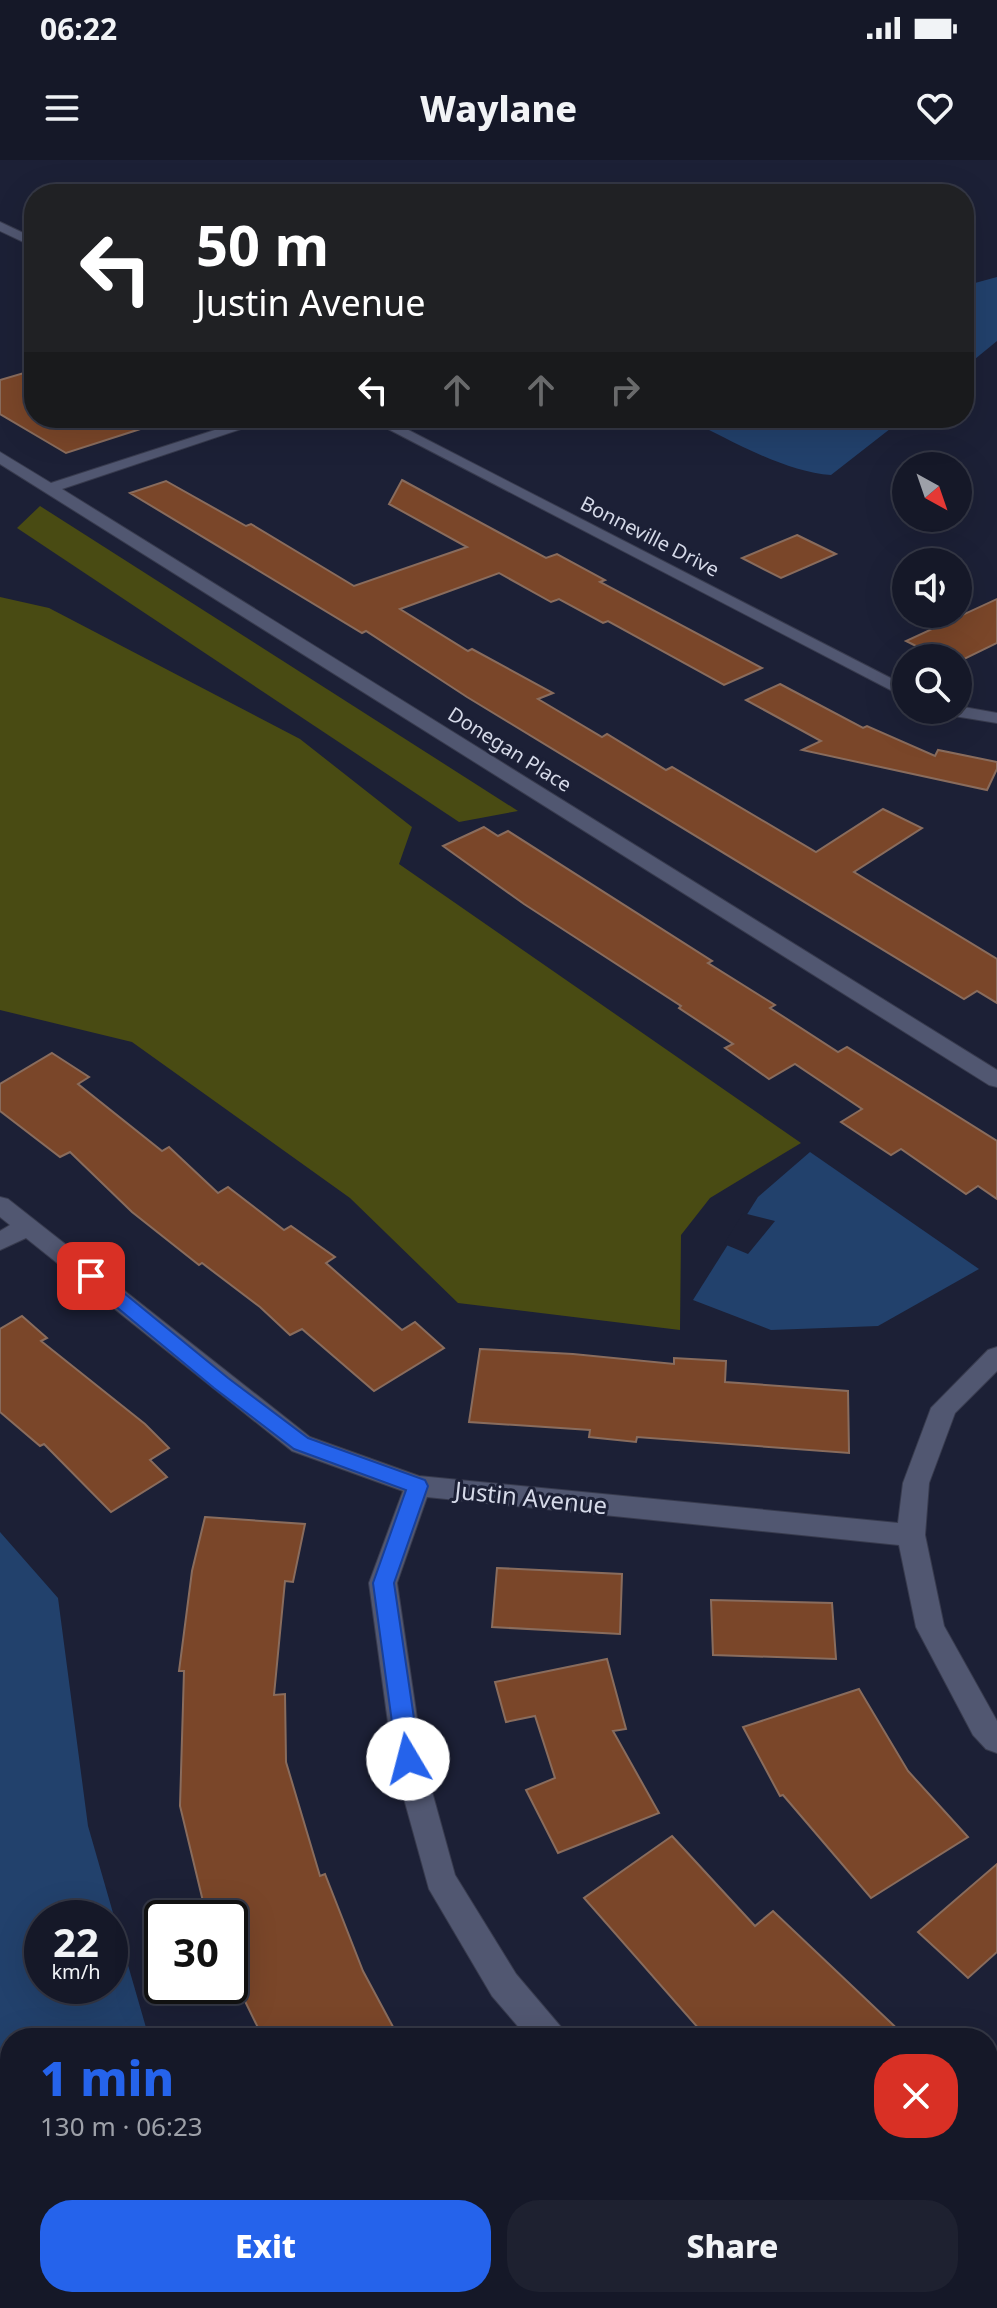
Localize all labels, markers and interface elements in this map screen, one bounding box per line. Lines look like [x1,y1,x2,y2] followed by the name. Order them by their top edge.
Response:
[40,8,117,49] text: 06:22
[420,84,577,133] text: Waylane
[40,86,84,130] icon: menu
[913,86,957,130] icon: heart
[196,206,329,282] text: 50 m
[64,216,168,320] icon: left
[196,278,426,327] text: Justin Avenue
[351,368,395,412] icon: left
[435,368,479,412] icon: ahead
[519,368,563,412] icon: ahead
[603,368,647,412] icon: right
[892,452,972,532] north arrow
[892,452,972,724] map controls
[576,489,724,583] street label: Bonneville Drive
[892,548,972,628] button: sound
[892,644,972,724] button: search
[443,700,577,798] street label: Donegan Place
[57,1242,125,1310] pin
[69,1254,113,1298] icon: arrive
[451,1472,609,1521] street label: Justin Avenue
[366,1717,450,1801] position arrow
[144,1900,248,2004] speed limit sign: 30
[53,1914,99,1969] text: 22
[51,1958,101,1985] text: km/h
[40,2045,174,2110] text: 1 min
[874,2054,958,2138] button: close
[40,2108,203,2144] text: 130 m · 06:23
[40,2200,491,2292] button: Exit
[507,2200,958,2292] button: Share

